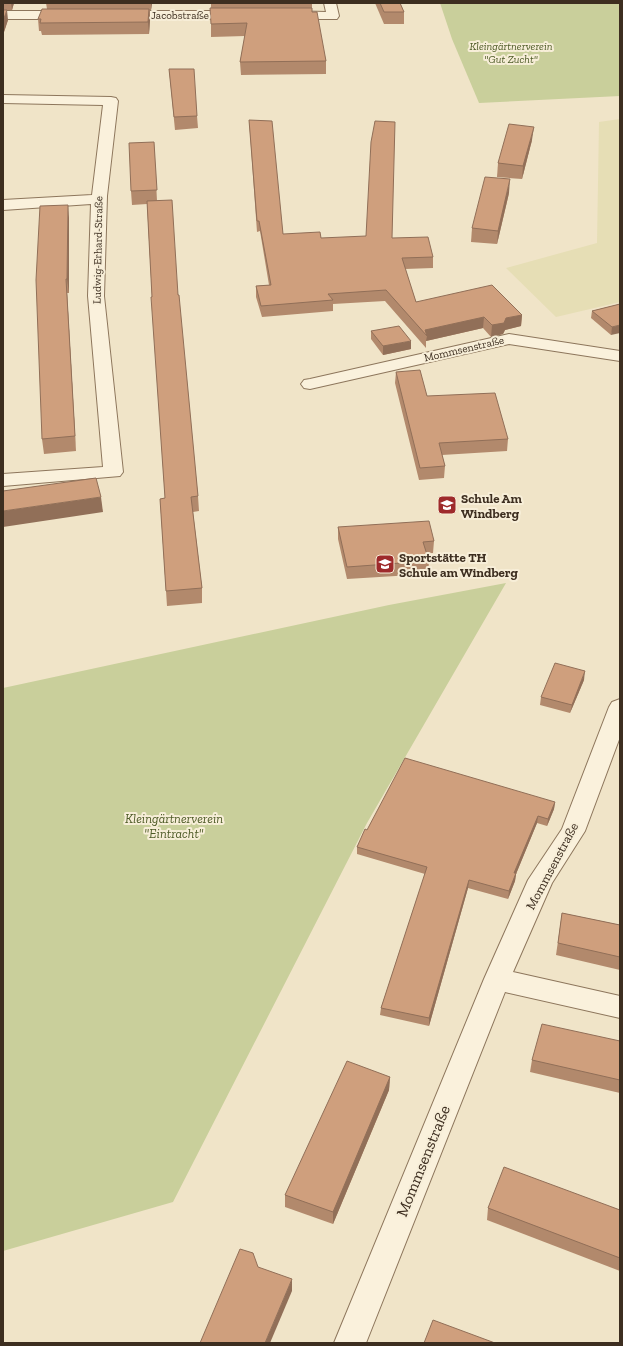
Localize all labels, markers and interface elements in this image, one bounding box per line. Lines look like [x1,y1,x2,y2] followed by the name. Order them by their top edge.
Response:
[151,9,209,22] street label: Jacobstraße
[470,40,553,66] park label: Kleingärtnerverein "Gut Zucht"
[91,196,105,304] street label: Ludwig-Erhard-Straße
[423,333,505,365] street label: Mommsenstraße
[461,491,523,521] place label: Schule Am Windberg
[436,494,458,516] school or university icon: Schule Am Windberg
[399,550,519,580] place label: Sportstätte TH Schule am Windberg
[374,553,396,575] school or university icon: Sportstätte TH Schule am Windberg
[125,811,223,841] park label: Kleingärtnerverein "Eintracht"
[523,820,581,912] street label: Mommsenstraße
[392,1102,454,1220] street label: Mommsenstraße

